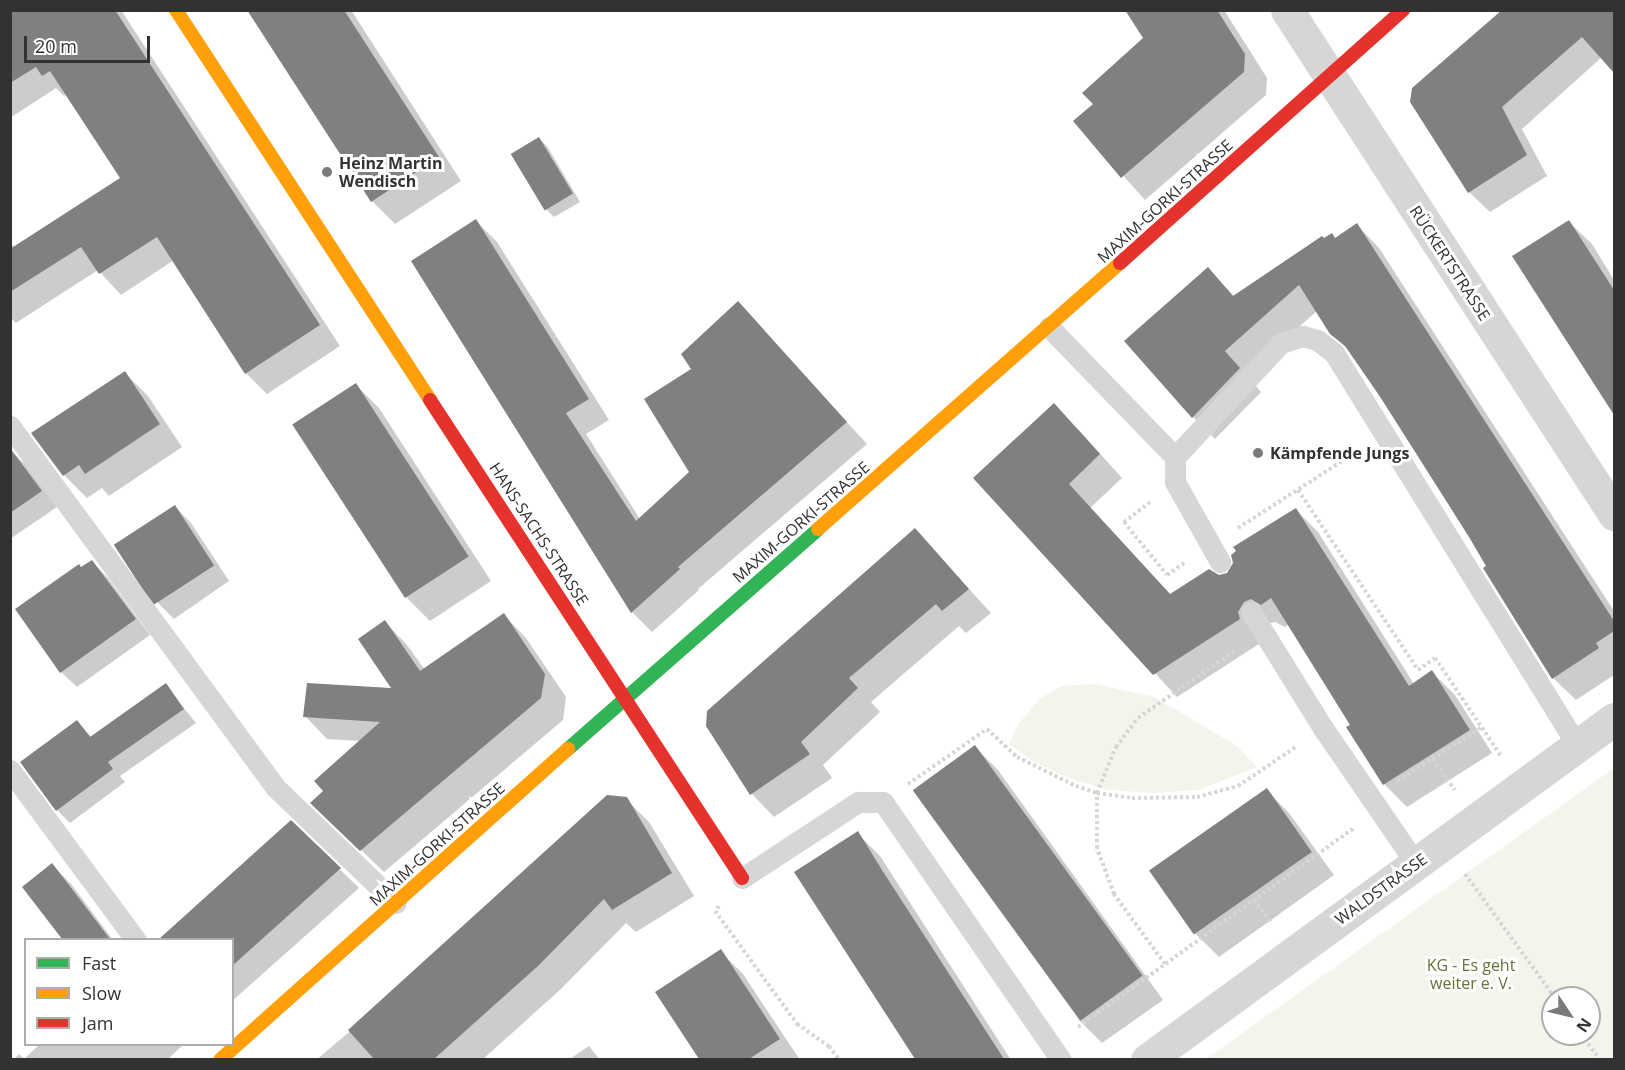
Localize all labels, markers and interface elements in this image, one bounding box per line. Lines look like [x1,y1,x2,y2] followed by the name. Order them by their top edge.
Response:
[27,24,153,62] scale bar
[35,34,77,58] text: 20 m
[1093,135,1237,267] street label: MAXIM-GORKI-STRASSE
[339,153,442,191] place label: Heinz Martin Wendisch
[320,165,334,179] marker: Heinz Martin Wendisch
[1406,202,1494,324] street label: RÜCKERTSTRASSE
[1270,443,1409,463] place label: Kämpfende Jungs
[1251,446,1265,460] marker: Kämpfende Jungs
[729,457,873,587] street label: MAXIM-GORKI-STRASSE
[486,459,592,609] street label: HANS-SACHS-STRASSE
[365,778,509,910] street label: MAXIM-GORKI-STRASSE
[1331,849,1431,929] street label: WALDSTRASSE
[24,938,234,1046] legend
[82,951,116,975] text: Fast
[1427,955,1515,993] park label: KG - Es geht weiter e. V.
[82,981,121,1005] text: Slow
[1541,986,1601,1046] north arrow
[82,1011,114,1035] text: Jam
[1571,1014,1597,1037] text: N

